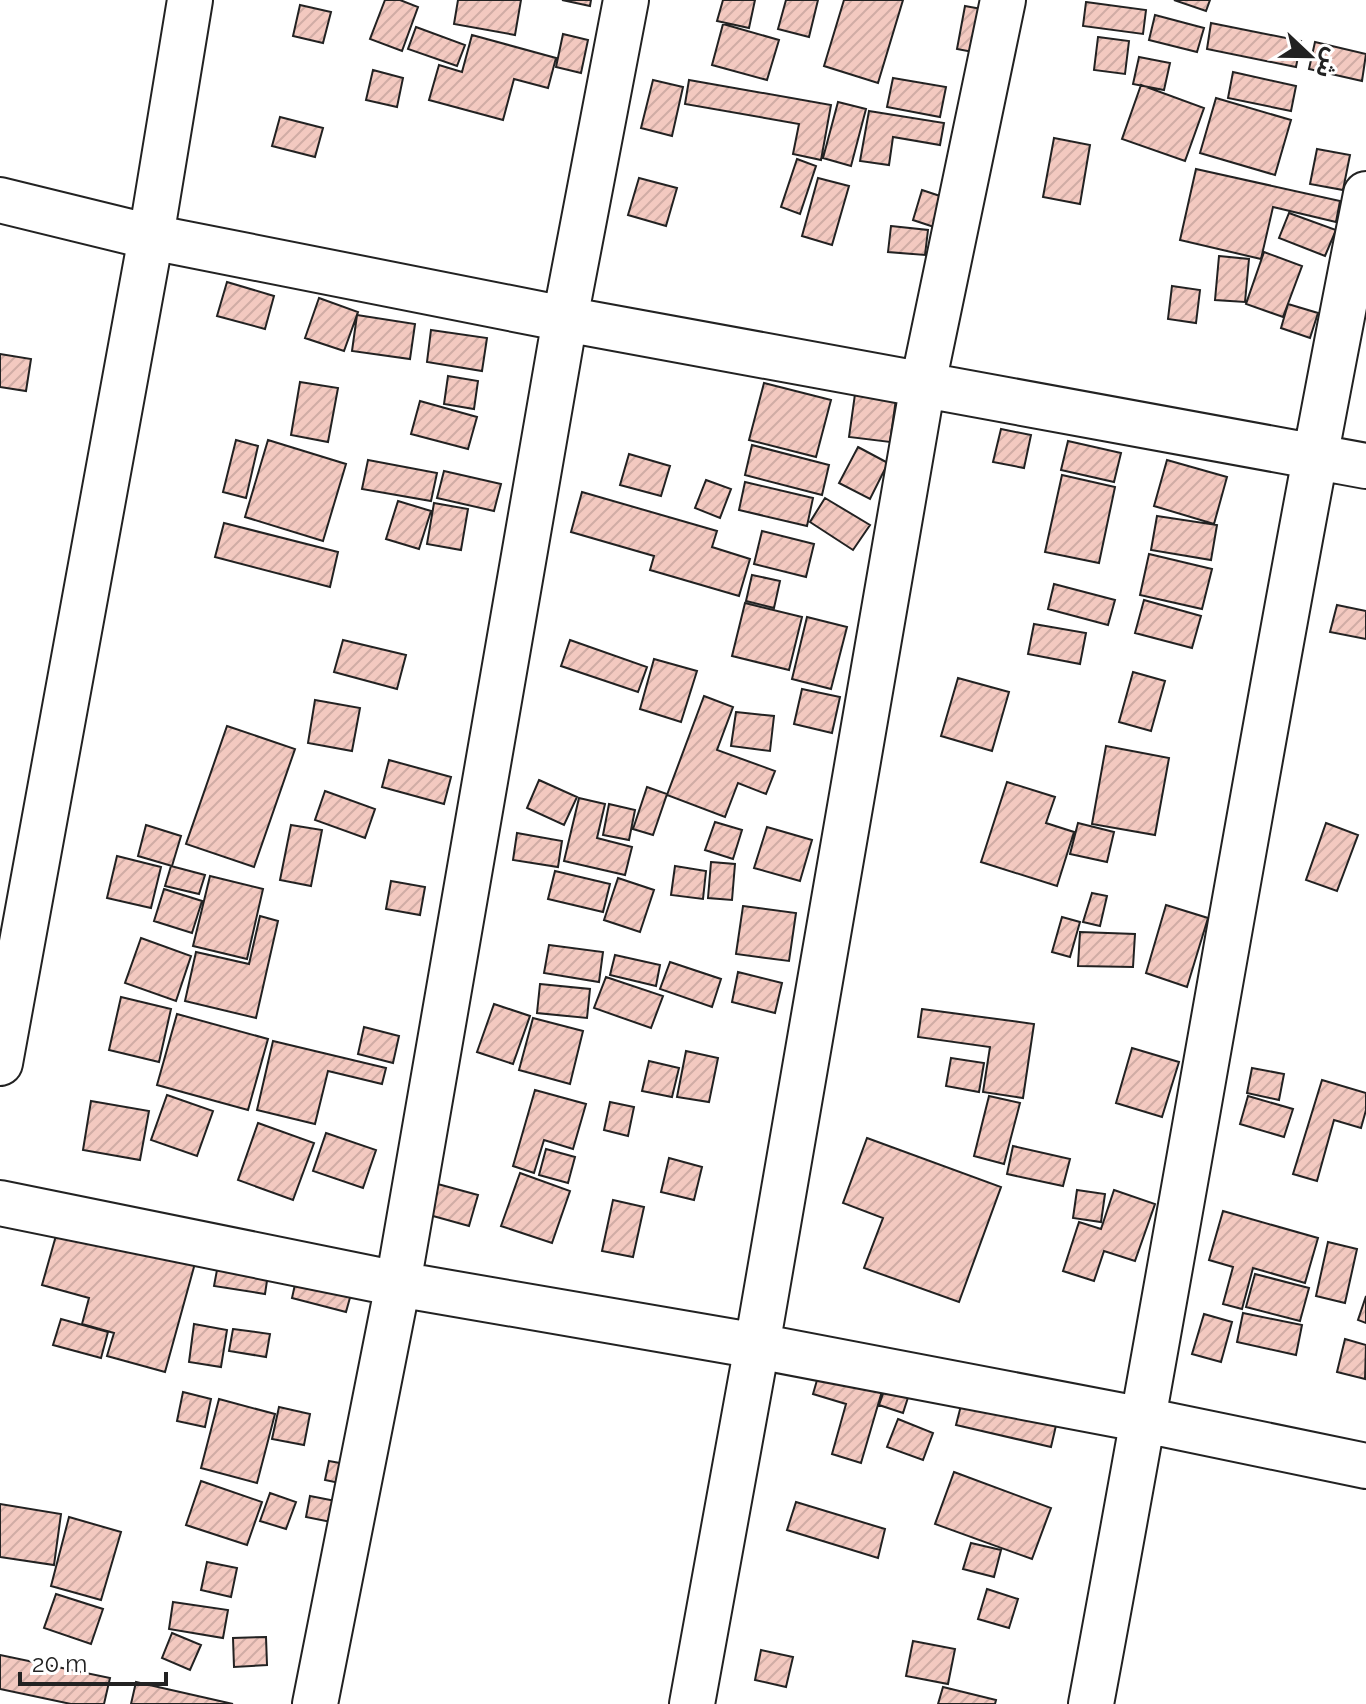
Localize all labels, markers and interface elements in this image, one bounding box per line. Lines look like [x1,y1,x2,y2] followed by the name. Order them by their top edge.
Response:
[1270,16,1350,96] north arrow
[1311,45,1346,82] text: ش
[20,1636,166,1686] scale bar
[32,1649,87,1678] text: 20 m

